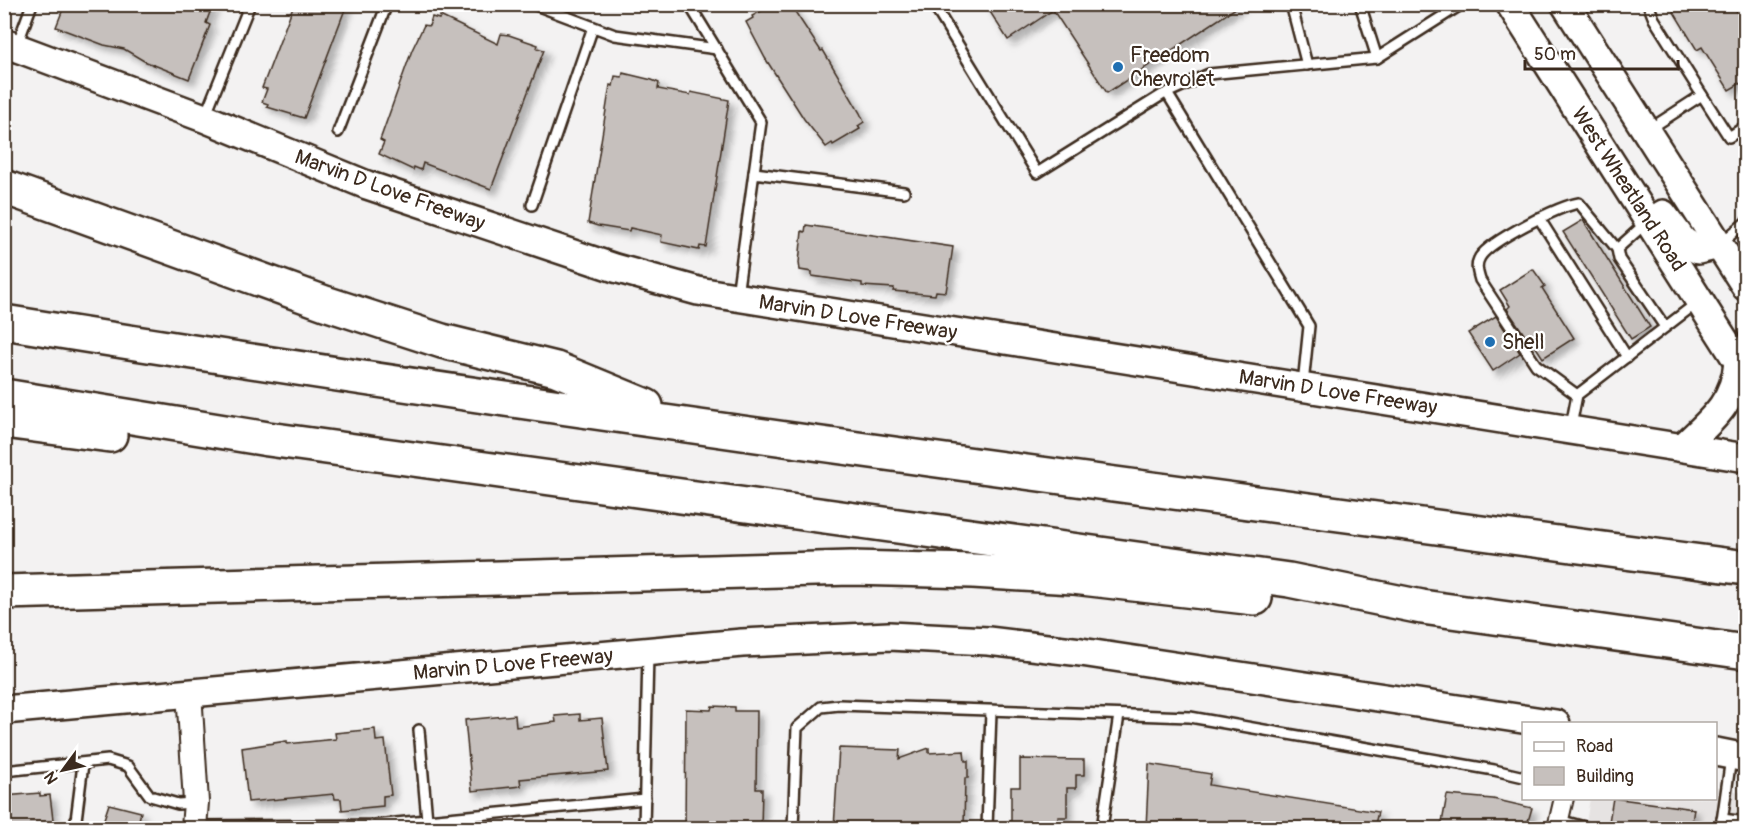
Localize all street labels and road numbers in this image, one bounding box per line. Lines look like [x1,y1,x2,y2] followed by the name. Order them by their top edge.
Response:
[1565,102,1692,277] street label: West Wheatland Road
[291,144,489,237] street label: Marvin D Love Freeway
[757,288,959,347] street label: Marvin D Love Freeway
[1237,363,1439,422] street label: Marvin D Love Freeway
[412,642,614,687] street label: Marvin D Love Freeway

